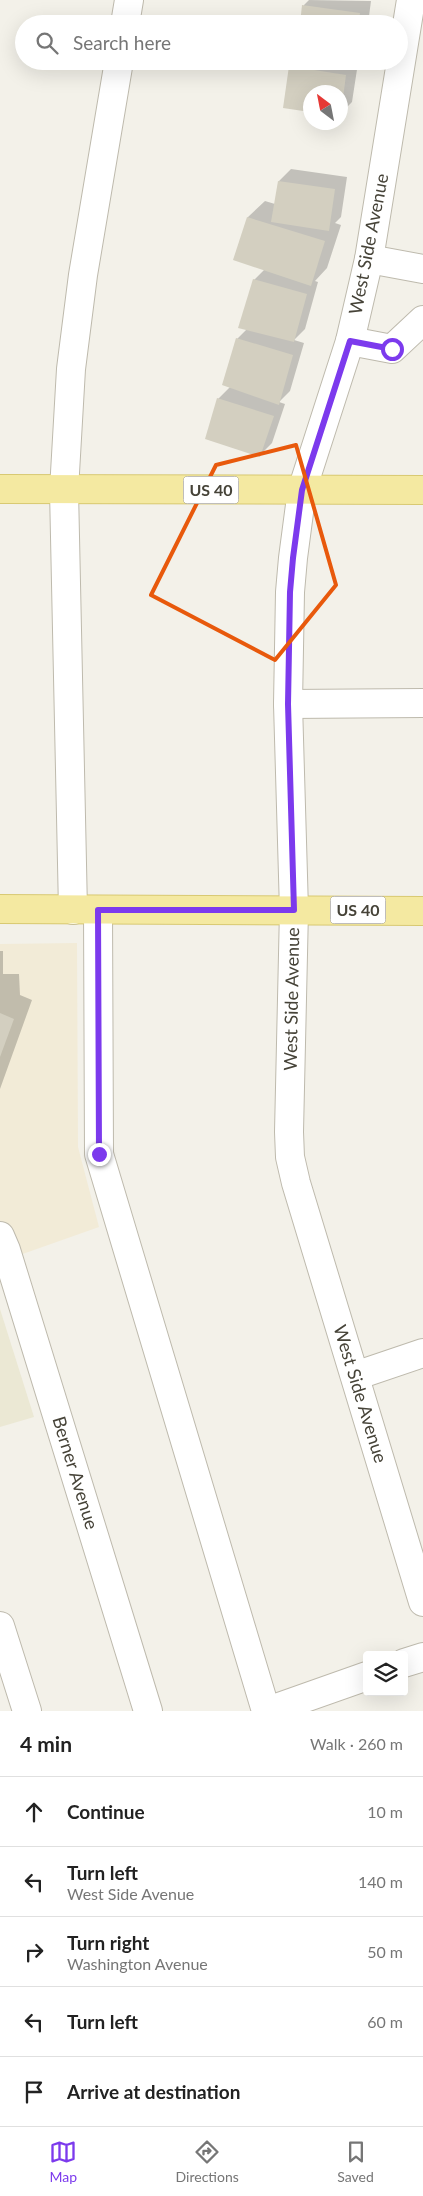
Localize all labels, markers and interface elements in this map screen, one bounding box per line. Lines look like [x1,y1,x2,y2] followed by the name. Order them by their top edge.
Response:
[15,15,408,70] search box
[33,29,61,57] icon: search
[73,31,171,54] text: Search here
[303,85,348,130] north arrow
[344,171,392,316] street label: West Side Avenue
[381,338,404,361] route start
[184,476,238,504] road number: US 40
[330,896,386,924] road number: US 40
[279,927,303,1071] street label: West Side Avenue
[88,1143,111,1166] route end
[330,1322,392,1465] street label: West Side Avenue
[48,1414,104,1532] street label: Berner Avenue
[363,1651,408,1696] map controls
[363,1651,408,1696] button: layers
[20,1731,72,1756] text: 4 min
[310,1734,403,1753] text: Walk · 260 m
[20,1798,48,1826] icon: ahead
[67,1800,145,1823] text: Continue
[367,1802,403,1821] text: 10 m
[67,1861,138,1884] text: Turn left
[20,1868,48,1896] icon: left
[358,1872,403,1891] text: 140 m
[67,1884,194,1903] text: West Side Avenue
[67,1931,149,1954] text: Turn right
[20,1938,48,1966] icon: right
[367,1942,403,1961] text: 50 m
[67,1954,208,1973] text: Washington Avenue
[20,2008,48,2036] icon: left
[67,2010,138,2033] text: Turn left
[367,2012,403,2031] text: 60 m
[20,2078,48,2106] icon: arrive
[67,2080,240,2103] text: Arrive at destination
[49,2138,77,2185] tab: Map
[176,2138,239,2185] tab: Directions
[337,2138,374,2185] tab: Saved

